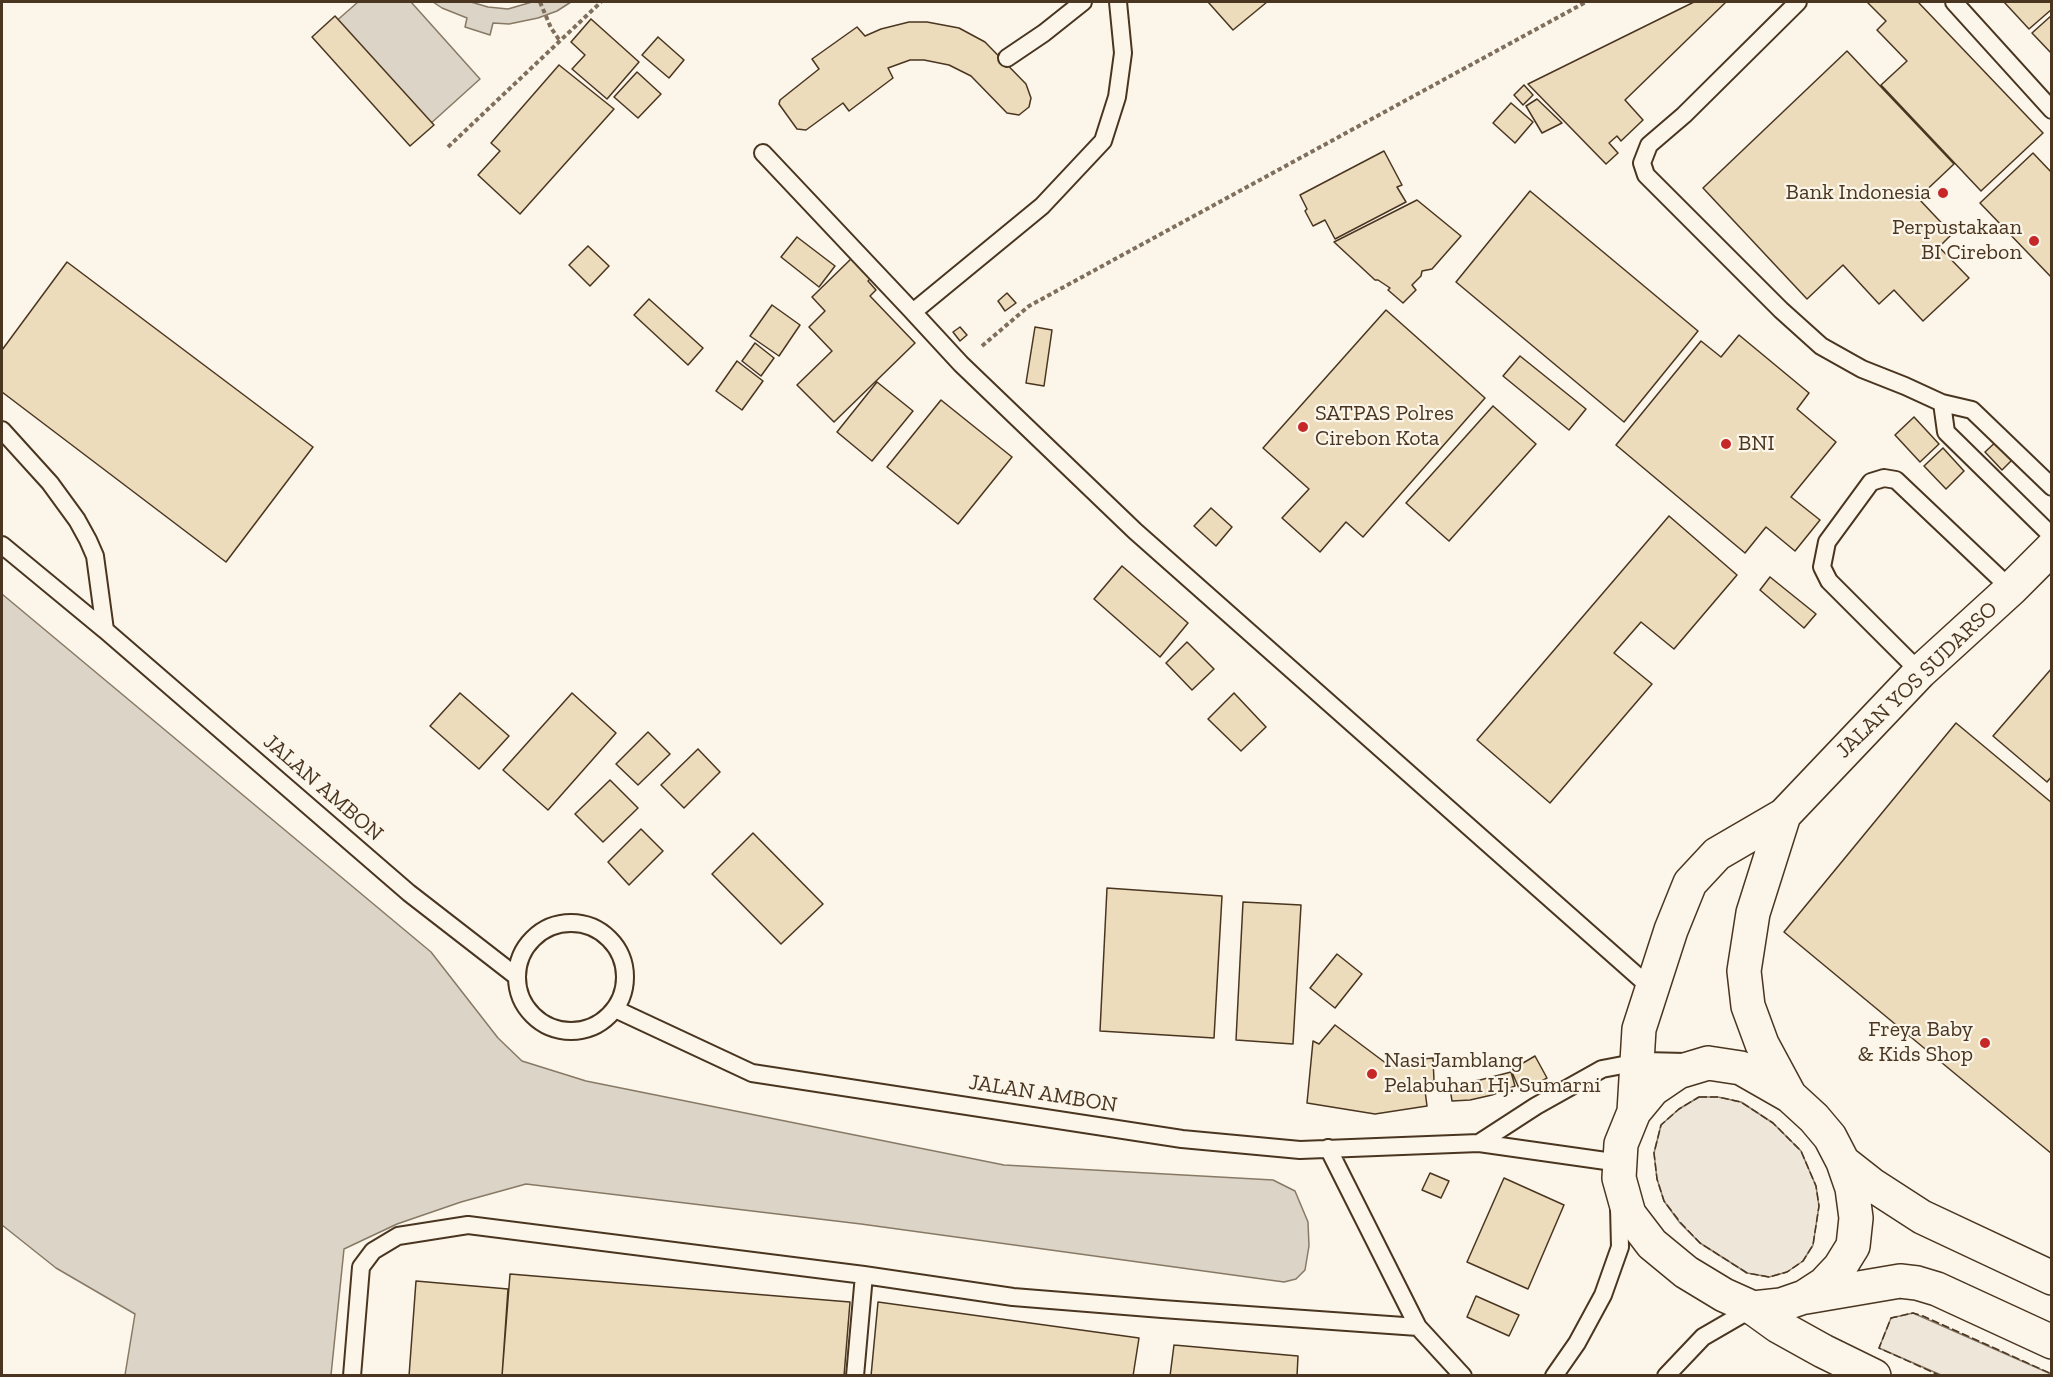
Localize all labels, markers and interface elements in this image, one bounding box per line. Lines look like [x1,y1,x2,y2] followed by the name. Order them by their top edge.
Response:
[1786,180,1931,206] place label: Bank Indonesia
[1936,186,1950,200] marker: Bank Indonesia
[1892,215,2022,266] place label: Perpustakaan BI Cirebon
[2027,234,2041,248] marker: Perpustakaan BI Cirebon
[1315,401,1454,452] place label: SATPAS Polres Cirebon Kota
[1296,420,1310,434] marker: SATPAS Polres Cirebon Kota
[1738,431,1775,457] place label: BNI
[1719,437,1733,451] marker: BNI
[1831,596,2003,764] street label: JALAN YOS SUDARSO
[258,729,388,847] street label: JALAN AMBON
[1858,1017,1973,1068] place label: Freya Baby & Kids Shop
[1978,1036,1992,1050] marker: Freya Baby & Kids Shop
[1384,1048,1601,1100] place label: Nasi Jamblang Pelabuhan Hj. Sumarni
[1365,1067,1379,1081] marker: Nasi Jamblang Pelabuhan Hj. Sumarni
[967,1069,1119,1119] street label: JALAN AMBON

